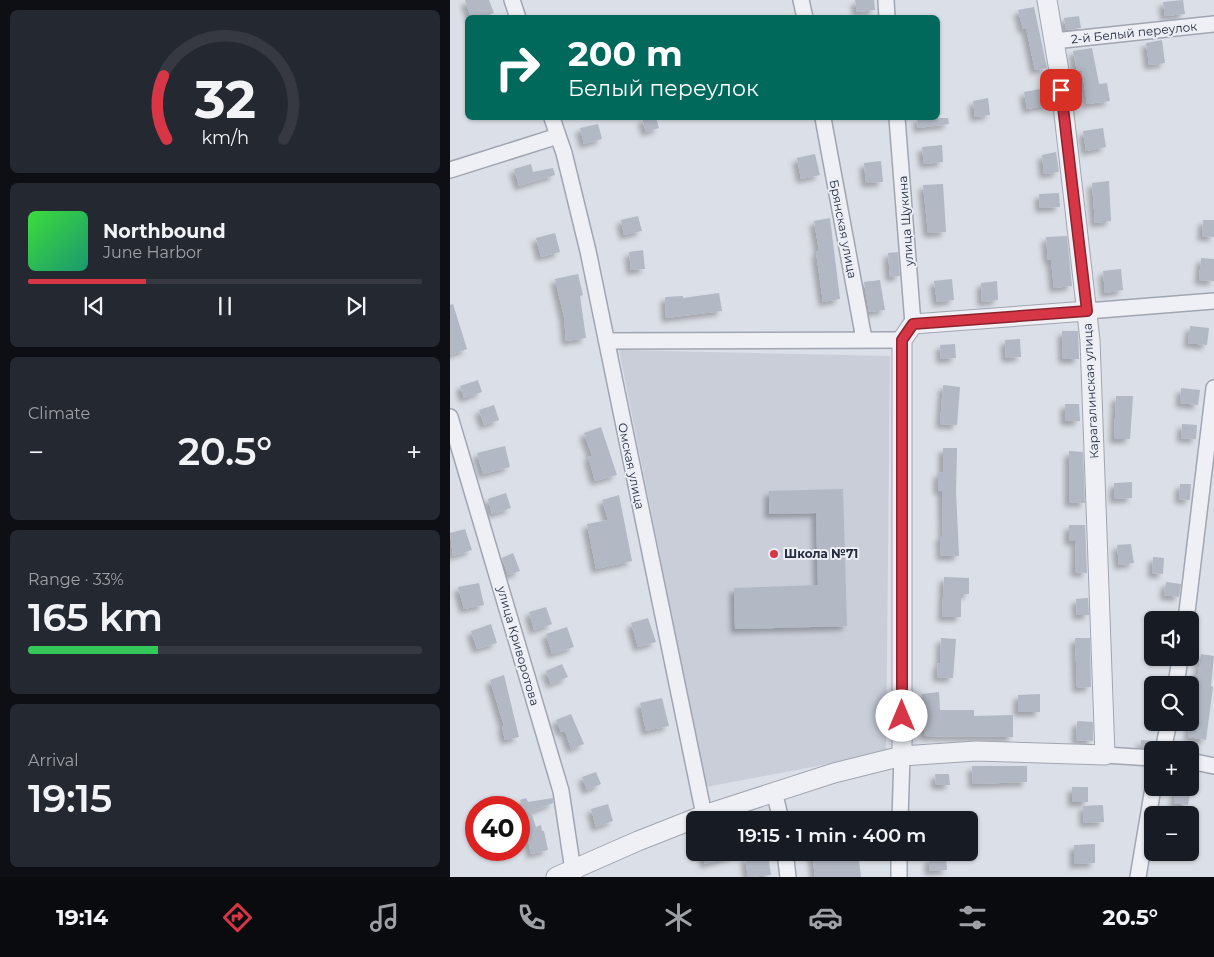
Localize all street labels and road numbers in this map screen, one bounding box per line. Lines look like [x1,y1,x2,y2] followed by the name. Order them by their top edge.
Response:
[1070,18,1198,47] street label: 2-й Белый переулок
[895,175,916,268] street label: улица Щукина
[827,178,860,280] street label: Брянская улица
[1079,323,1102,459] street label: Карагалинская улица
[615,421,648,511] street label: Омская улица
[494,584,543,707] street label: улица Криворотова

